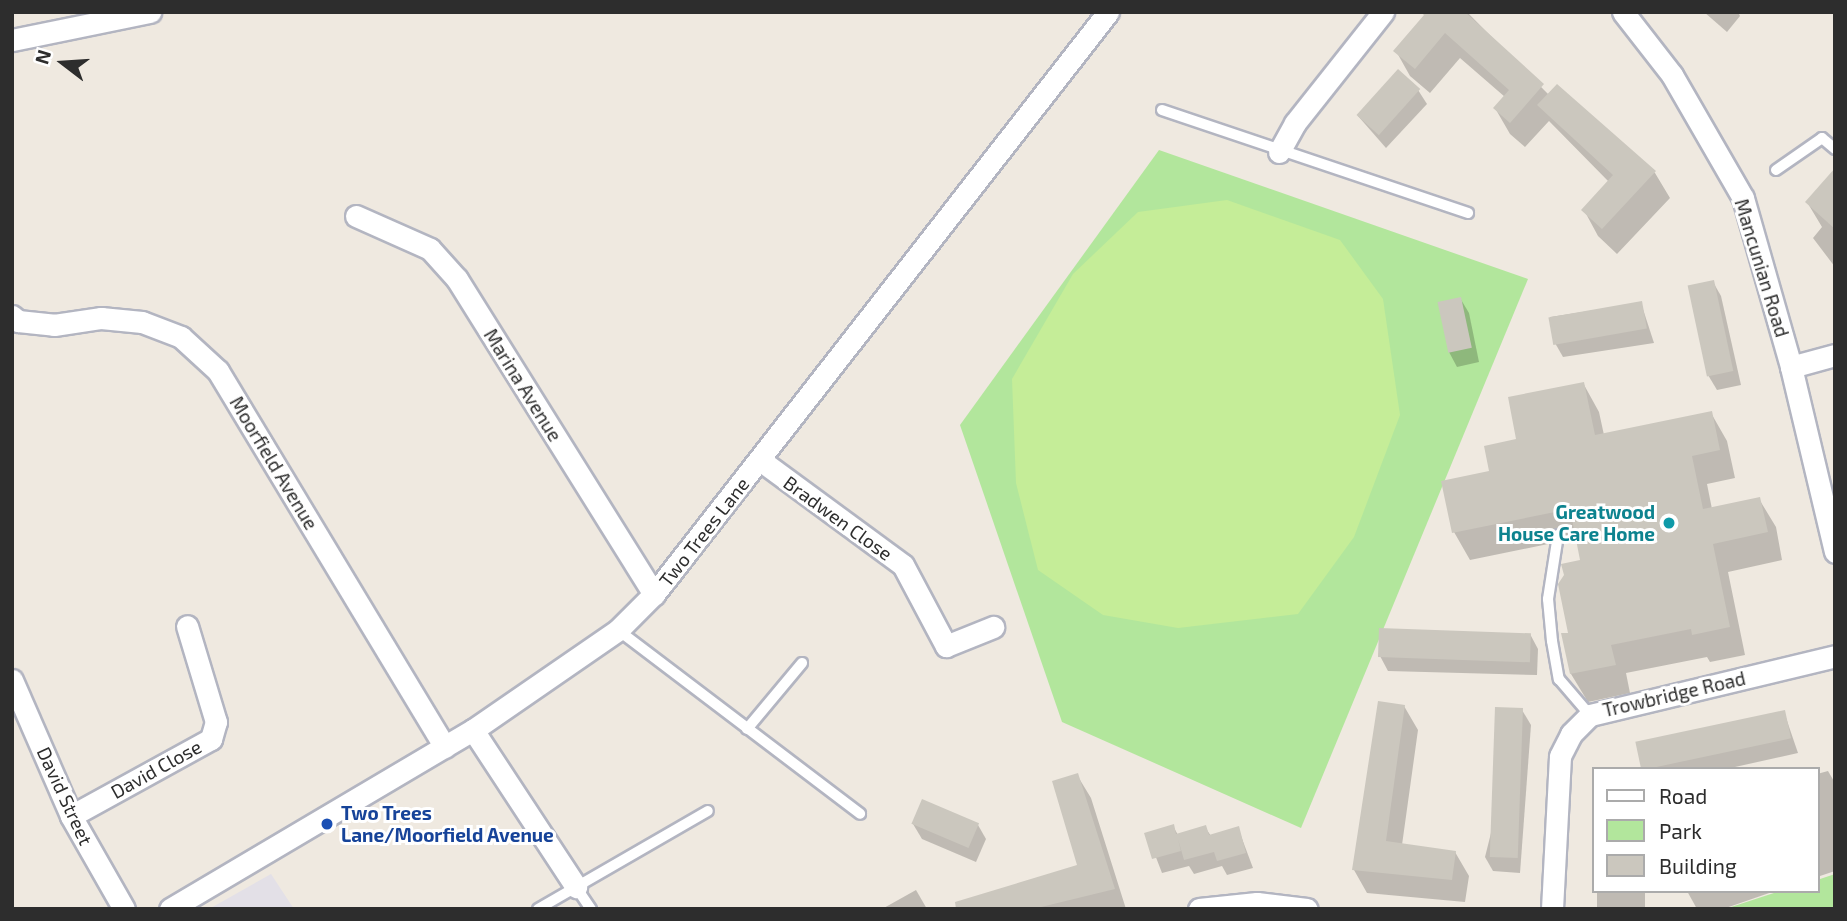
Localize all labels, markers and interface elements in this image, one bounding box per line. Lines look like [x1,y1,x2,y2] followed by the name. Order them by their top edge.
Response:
[28,28,98,98] north arrow
[29,47,55,67] text: N
[1730,196,1794,340] street label: Mancunian Road
[479,324,567,446] street label: Marina Avenue
[225,392,323,534] street label: Moorfield Avenue
[779,471,897,565] street label: Bradwen Close
[654,473,754,591] street label: Two Trees Lane
[1498,501,1655,545] place label: Greatwood House Care Home
[1661,515,1677,531] marker: Greatwood House Care Home
[1600,666,1748,722] street label: Trowbridge Road
[107,735,205,803] street label: David Close
[32,743,98,849] street label: David Street
[1591,767,1819,893] legend
[1659,783,1707,808] text: Road
[341,802,554,846] place label: Two Trees Lane/Moorfield Avenue
[319,816,335,832] marker: Two Trees Lane/Moorfield Avenue
[1659,818,1702,843] text: Park
[1659,853,1737,878] text: Building

